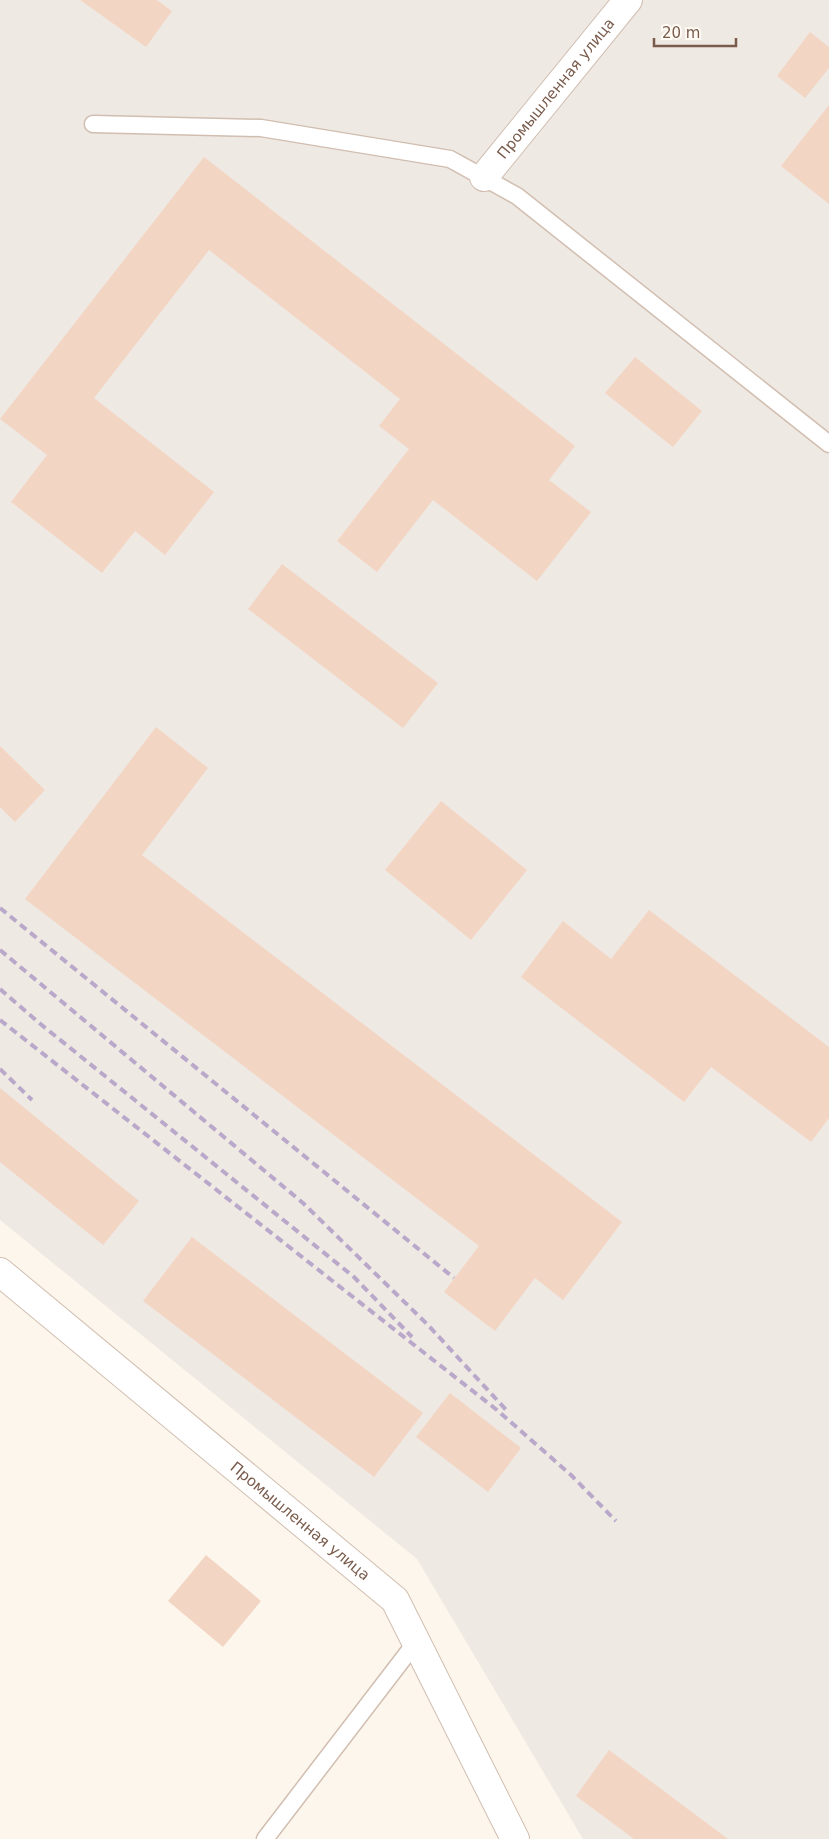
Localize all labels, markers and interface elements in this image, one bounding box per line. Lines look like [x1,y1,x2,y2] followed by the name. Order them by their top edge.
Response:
[493,15,618,163] street label: Промышленная улица
[654,15,736,47] scale bar
[662,24,700,42] text: 20 m
[227,1458,374,1584] street label: Промышленная улица

